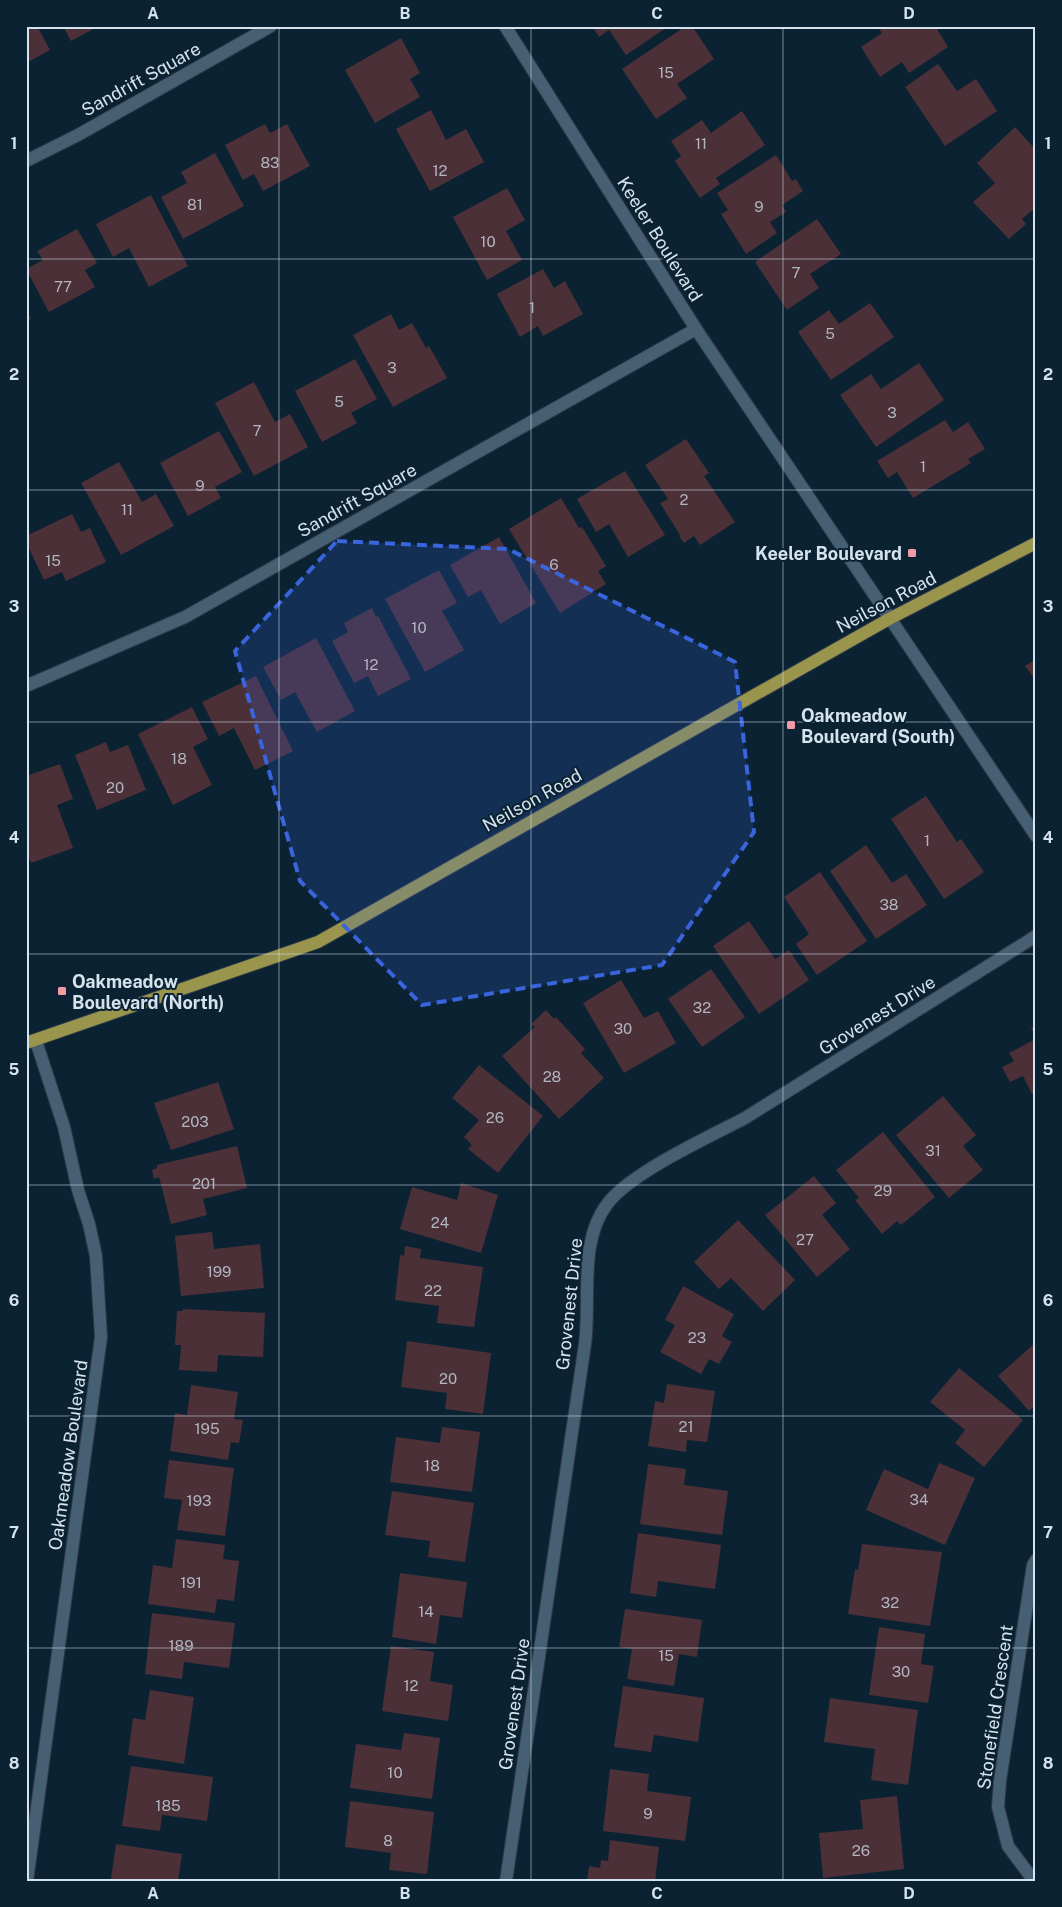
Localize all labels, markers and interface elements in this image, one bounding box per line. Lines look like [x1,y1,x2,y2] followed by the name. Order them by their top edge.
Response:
[147,4,159,23] text: A
[400,4,411,23] text: B
[651,4,663,23] text: C
[903,4,915,23] text: D
[78,38,204,120] street label: Sandrift Square
[658,64,674,81] house number: 15
[11,134,17,153] text: 1
[1045,134,1051,153] text: 1
[695,135,707,152] house number: 11
[260,154,280,171] house number: 83
[432,162,448,179] house number: 12
[613,173,707,305] street label: Keeler Boulevard
[187,196,203,213] house number: 81
[754,198,764,215] house number: 9
[480,233,496,250] house number: 10
[791,264,801,281] house number: 7
[54,278,72,295] house number: 77
[529,299,535,316] house number: 1
[825,325,835,342] house number: 5
[387,359,397,376] house number: 3
[9,365,19,384] text: 2
[1043,365,1053,384] text: 2
[334,393,344,410] house number: 5
[887,404,897,421] house number: 3
[252,422,262,439] house number: 7
[920,458,926,475] house number: 1
[294,459,420,541] street label: Sandrift Square
[195,477,205,494] house number: 9
[680,491,689,508] house number: 2
[121,501,133,518] house number: 11
[755,543,902,564] place label: Keeler Boulevard
[906,547,918,559] marker: Keeler Boulevard
[45,552,61,569] house number: 15
[549,556,559,573] house number: 6
[832,567,940,637] street label: Neilson Road
[9,597,19,616] text: 3
[1043,597,1053,616] text: 3
[411,619,427,636] house number: 10
[363,656,379,673] house number: 12
[801,705,955,747] place label: Oakmeadow Boulevard (South)
[785,719,797,731] marker: Oakmeadow Boulevard (South)
[171,750,187,767] house number: 18
[479,764,585,836] street label: Neilson Road
[106,779,124,796] house number: 20
[9,828,20,847] text: 4
[1043,828,1054,847] text: 4
[924,832,930,849] house number: 1
[879,896,899,913] house number: 38
[72,971,224,1013] place label: Oakmeadow Boulevard (North)
[815,971,939,1059] street label: Grovenest Drive
[56,985,68,997] marker: Oakmeadow Boulevard (North)
[693,999,711,1016] house number: 32
[614,1020,632,1037] house number: 30
[9,1060,20,1079] text: 5
[1043,1060,1054,1079] text: 5
[543,1068,561,1085] house number: 28
[486,1109,504,1126] house number: 26
[181,1113,209,1130] house number: 203
[925,1142,941,1159] house number: 31
[192,1175,216,1192] house number: 201
[874,1182,892,1199] house number: 29
[431,1214,449,1231] house number: 24
[796,1231,814,1248] house number: 27
[552,1237,586,1371] street label: Grovenest Drive
[207,1263,231,1280] house number: 199
[424,1282,442,1299] house number: 22
[9,1291,19,1310] text: 6
[1043,1291,1053,1310] text: 6
[688,1329,706,1346] house number: 23
[44,1358,92,1552] street label: Oakmeadow Boulevard
[439,1370,457,1387] house number: 20
[678,1418,694,1435] house number: 21
[194,1420,220,1437] house number: 195
[424,1457,440,1474] house number: 18
[910,1491,928,1508] house number: 34
[187,1492,211,1509] house number: 193
[9,1523,19,1542] text: 7
[1043,1523,1053,1542] text: 7
[180,1574,202,1591] house number: 191
[881,1594,899,1611] house number: 32
[418,1603,434,1620] house number: 14
[973,1623,1017,1791] street label: Stonefield Crescent
[168,1637,194,1654] house number: 189
[494,1637,534,1771] street label: Grovenest Drive
[658,1647,674,1664] house number: 15
[892,1663,910,1680] house number: 30
[403,1677,419,1694] house number: 12
[9,1754,20,1773] text: 8
[1043,1754,1054,1773] text: 8
[387,1764,403,1781] house number: 10
[155,1797,181,1814] house number: 185
[643,1805,653,1822] house number: 9
[383,1832,393,1849] house number: 8
[852,1842,870,1859] house number: 26
[147,1884,159,1903] text: A
[400,1884,411,1903] text: B
[651,1884,663,1903] text: C
[903,1884,915,1903] text: D

